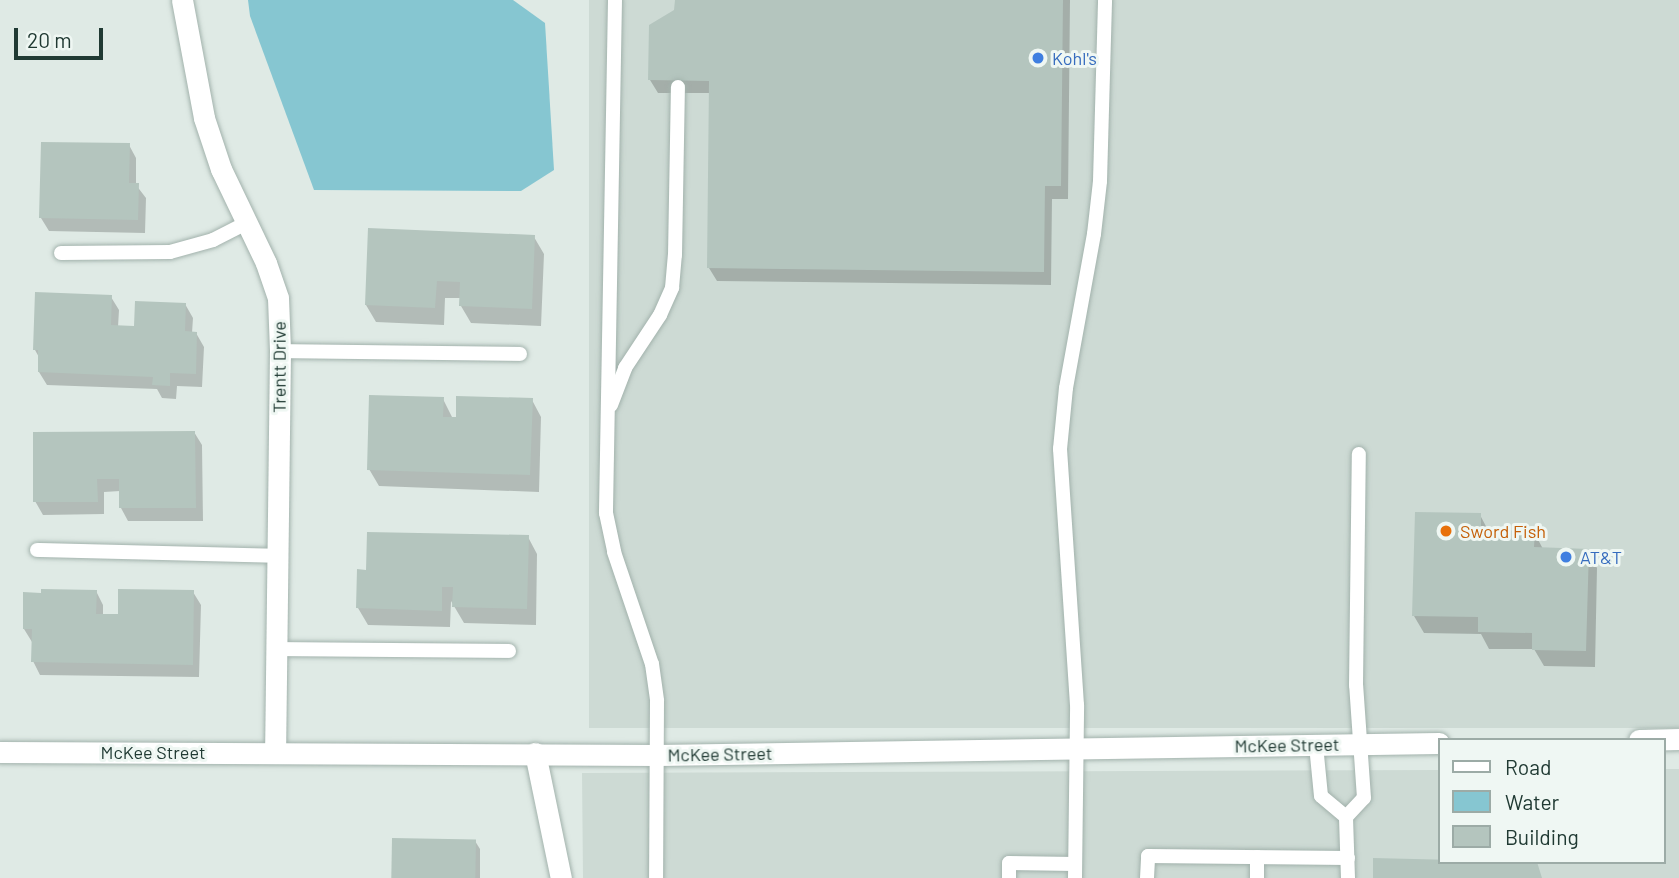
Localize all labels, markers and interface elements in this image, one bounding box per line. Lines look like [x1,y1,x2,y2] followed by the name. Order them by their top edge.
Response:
[18,14,107,58] scale bar
[27,27,72,52] text: 20 m
[1052,47,1097,69] place label: Kohl's
[1030,50,1046,66] marker: Kohl's
[268,321,290,413] street label: Trentt Drive
[1460,520,1546,542] place label: Sword Fish
[1438,523,1454,539] marker: Sword Fish
[1580,546,1622,568] place label: AT&T
[1558,549,1574,565] marker: AT&T
[1234,733,1340,757] street label: McKee Street
[1438,738,1665,864] legend
[101,741,205,763] street label: McKee Street
[667,742,773,766] street label: McKee Street
[1505,754,1551,779] text: Road
[1505,789,1559,814] text: Water
[1505,824,1579,849] text: Building

